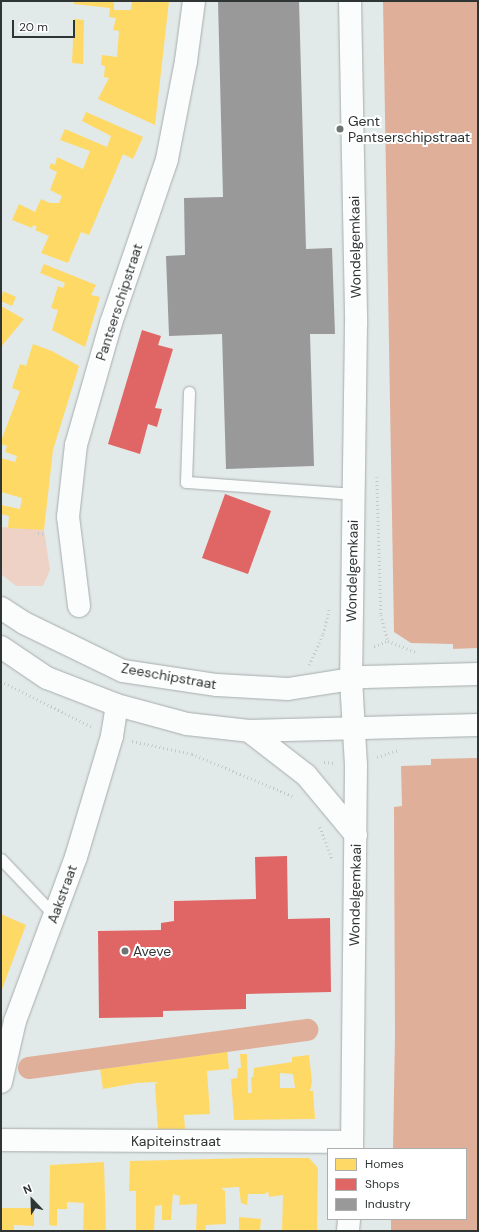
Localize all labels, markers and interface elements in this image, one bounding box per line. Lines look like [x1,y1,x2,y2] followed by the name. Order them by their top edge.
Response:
[14,12,77,38] scale bar
[19,19,48,35] text: 20 m
[348,113,470,146] place label: Gent Pantserschipstraat
[335,124,345,134] marker: Gent Pantserschipstraat
[346,196,364,298] street label: Wondelgemkaai
[92,241,146,363] street label: Pantserschipstraat
[343,520,361,622] street label: Wondelgemkaai
[120,659,218,693] street label: Zeeschipstraat
[346,844,364,946] street label: Wondelgemkaai
[44,862,80,926] street label: Aakstraat
[133,943,171,959] place label: Aveve
[120,946,130,956] marker: Aveve
[131,1133,221,1149] street label: Kapiteinstraat
[327,1148,467,1220] legend
[365,1156,404,1172] text: Homes
[365,1176,400,1192] text: Shops
[12,1180,52,1220] north arrow
[21,1181,34,1197] text: N
[365,1196,411,1212] text: Industry

